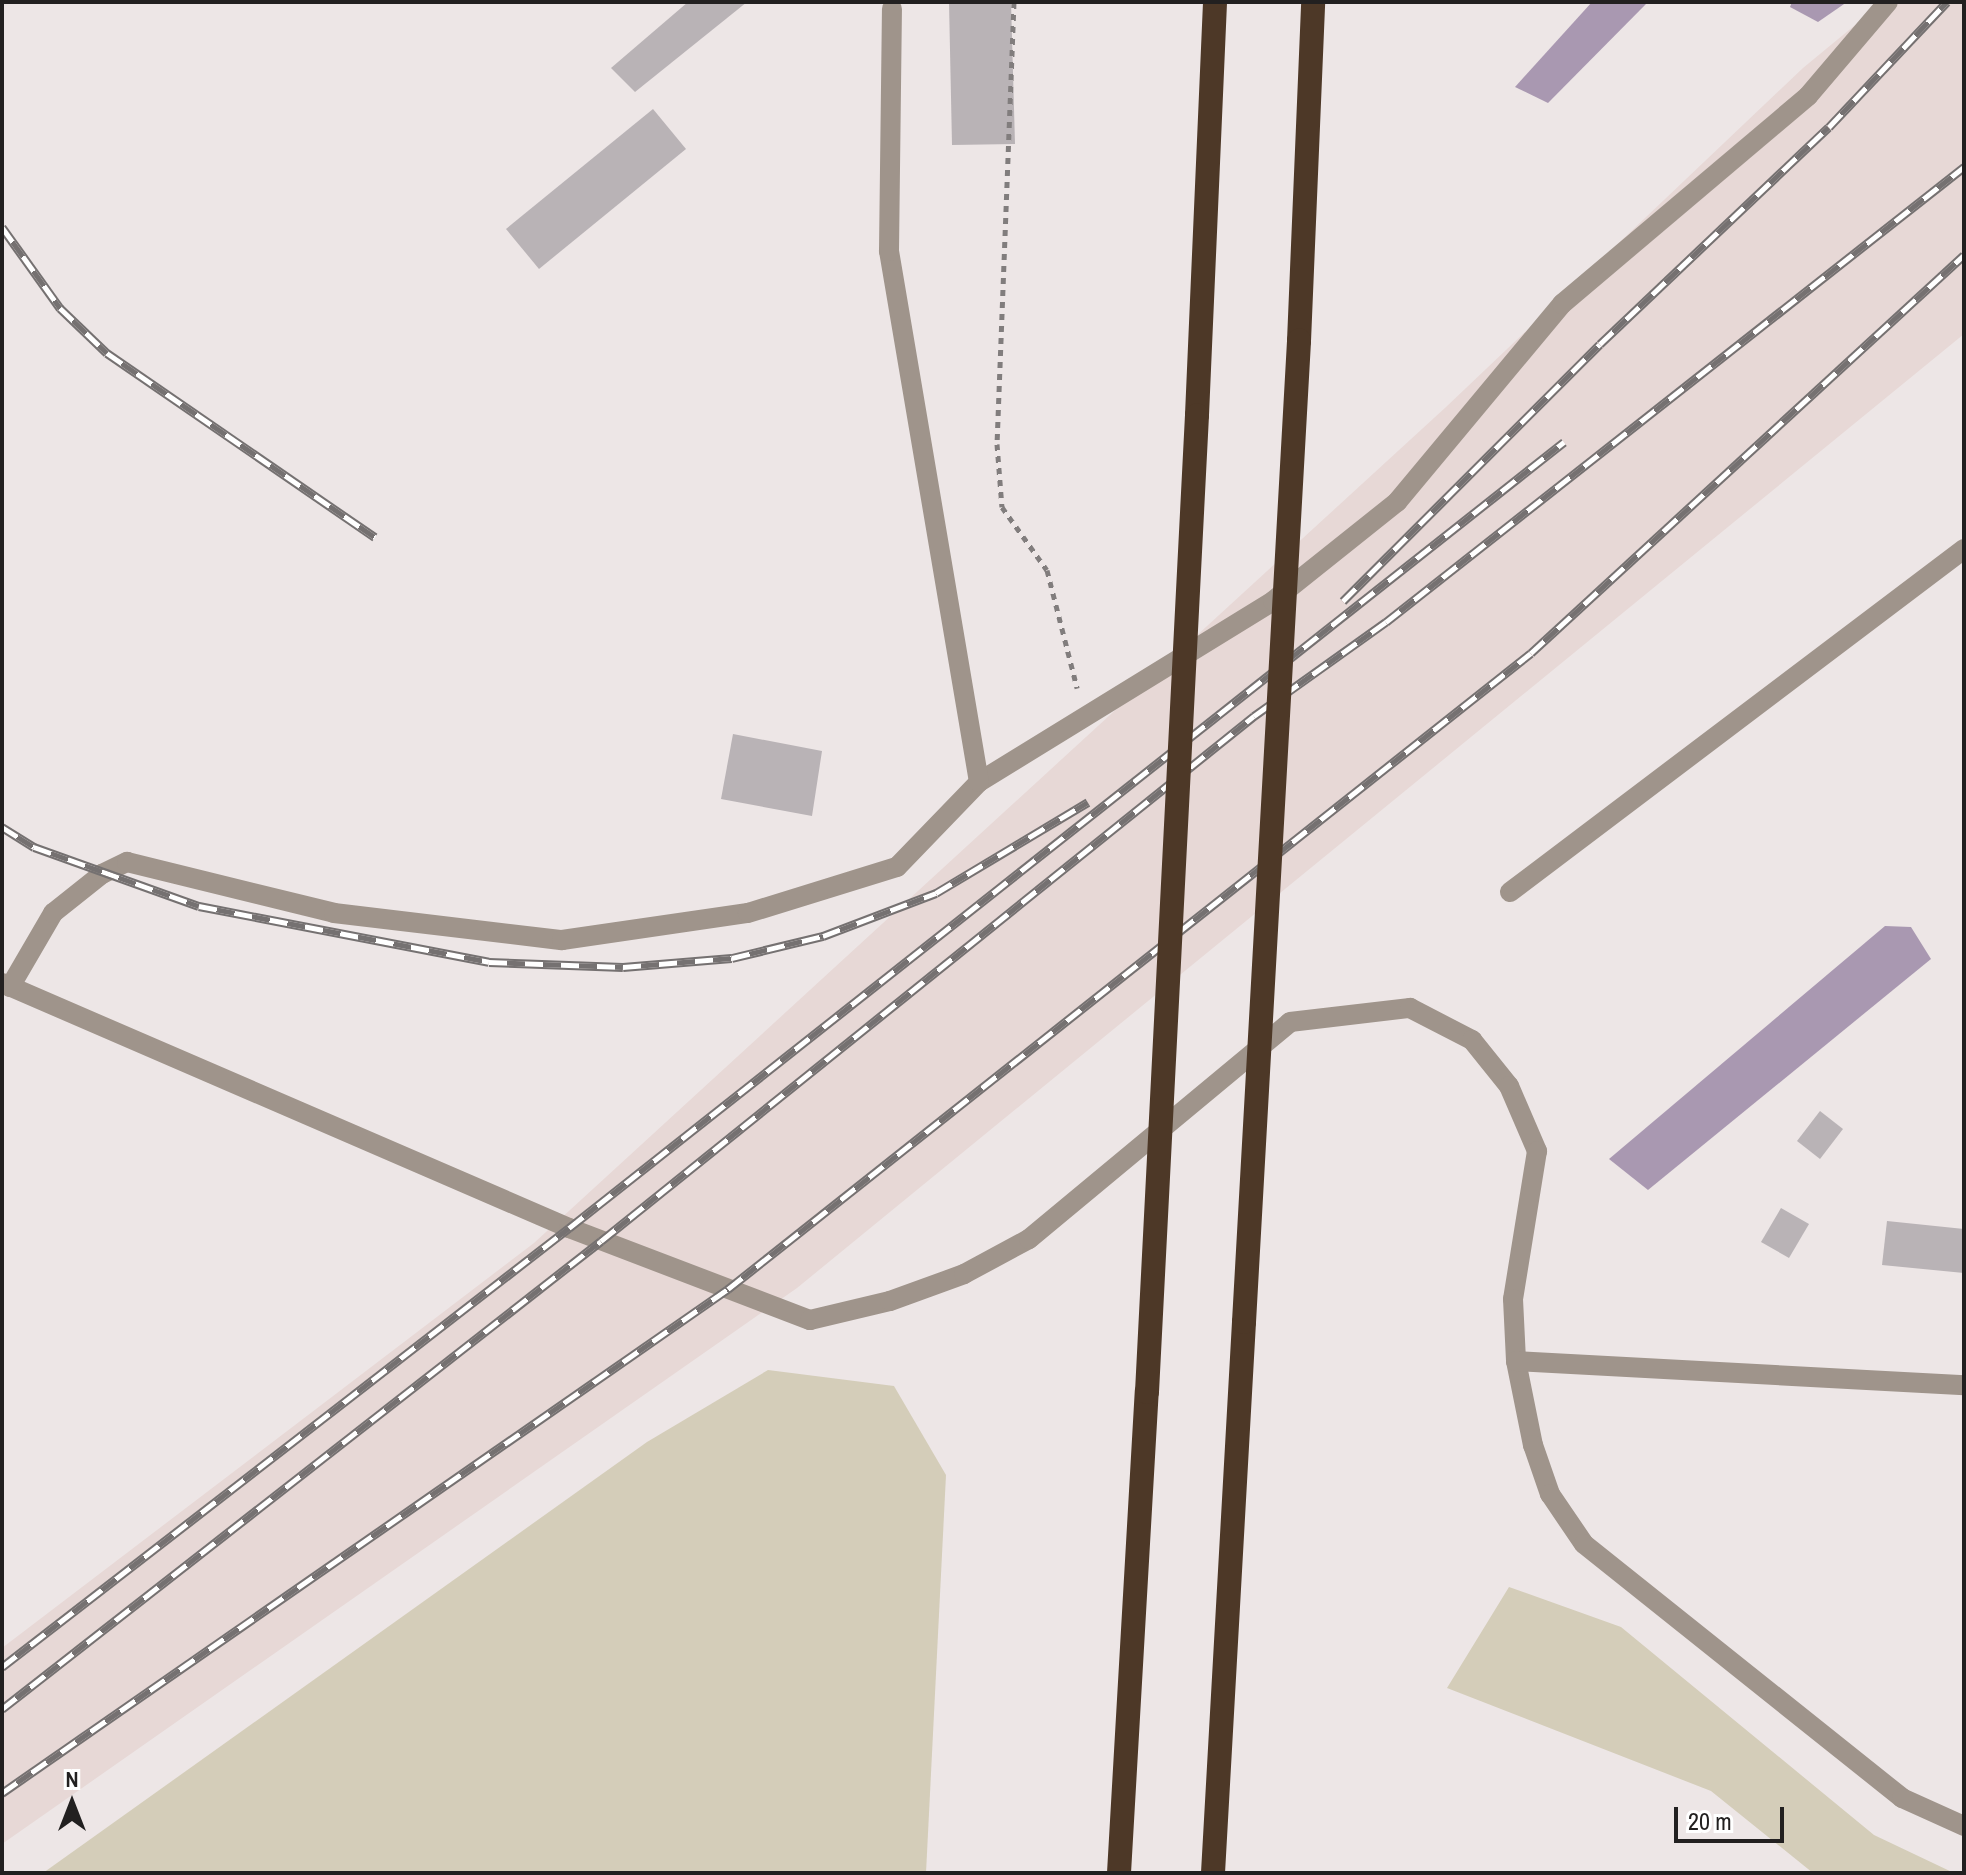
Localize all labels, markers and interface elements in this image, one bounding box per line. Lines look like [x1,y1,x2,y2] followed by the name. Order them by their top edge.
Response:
[32,1763,112,1843] north arrow
[65,1764,79,1794] text: N
[1678,1791,1788,1841] scale bar
[1688,1805,1732,1837] text: 20 m

